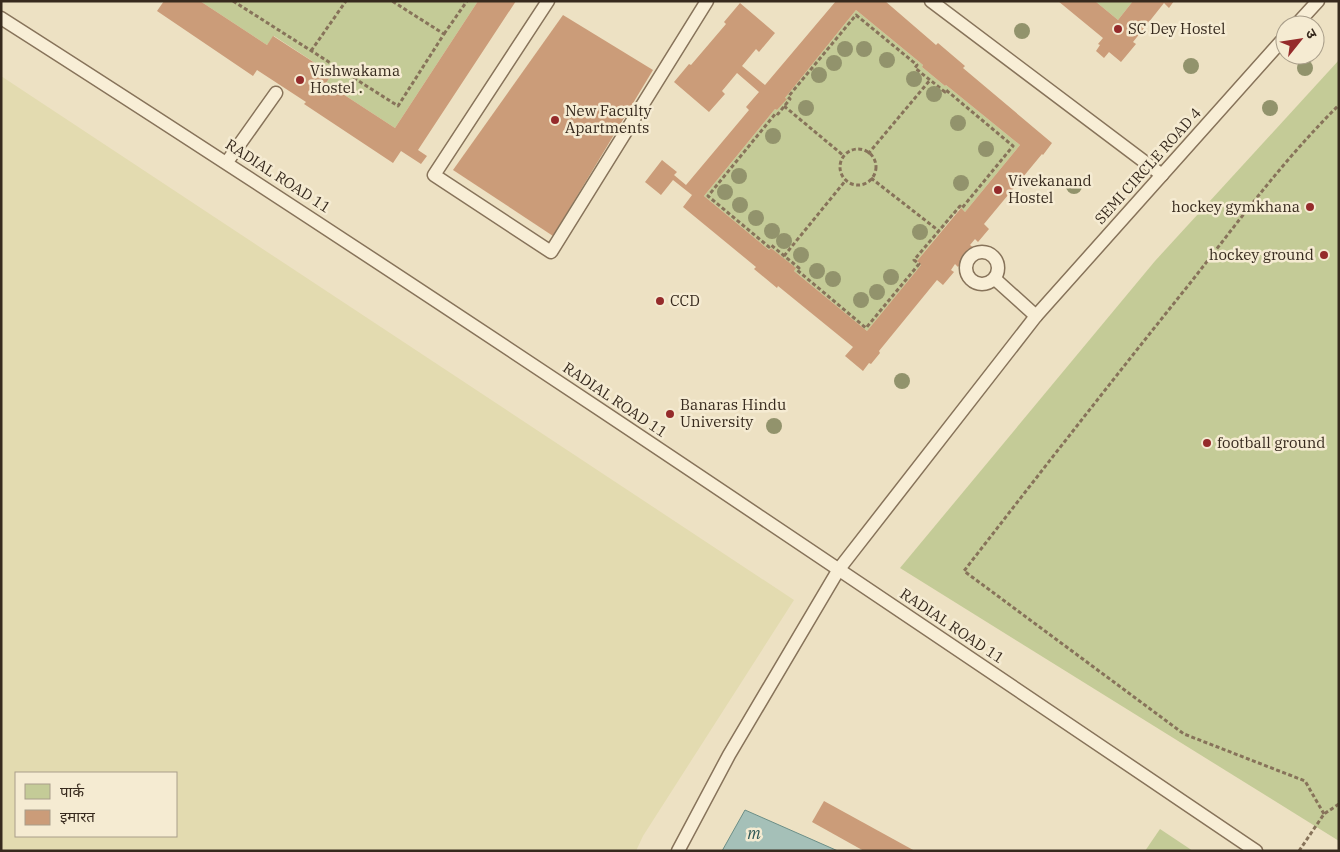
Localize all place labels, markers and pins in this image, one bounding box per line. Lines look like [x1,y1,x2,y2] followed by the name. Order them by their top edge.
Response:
[1128,19,1225,38] place label: SC Dey Hostel
[1112,23,1124,35] marker: SC Dey Hostel
[310,61,400,97] place label: Vishwakama Hostel .
[294,74,306,86] marker: Vishwakama Hostel .
[565,101,652,137] place label: New Faculty Apartments
[549,114,561,126] marker: New Faculty Apartments
[1008,171,1092,207] place label: Vivekanand Hostel
[992,184,1004,196] marker: Vivekanand Hostel
[1172,197,1300,216] place label: hockey gymkhana
[1304,201,1316,213] marker: hockey gymkhana
[1209,245,1314,264] place label: hockey ground
[1318,249,1330,261] marker: hockey ground
[670,291,700,310] place label: CCD
[654,295,666,307] marker: CCD
[680,395,786,431] place label: Banaras Hindu University
[664,408,676,420] marker: Banaras Hindu University
[1217,433,1325,452] place label: football ground
[1201,437,1213,449] marker: football ground

